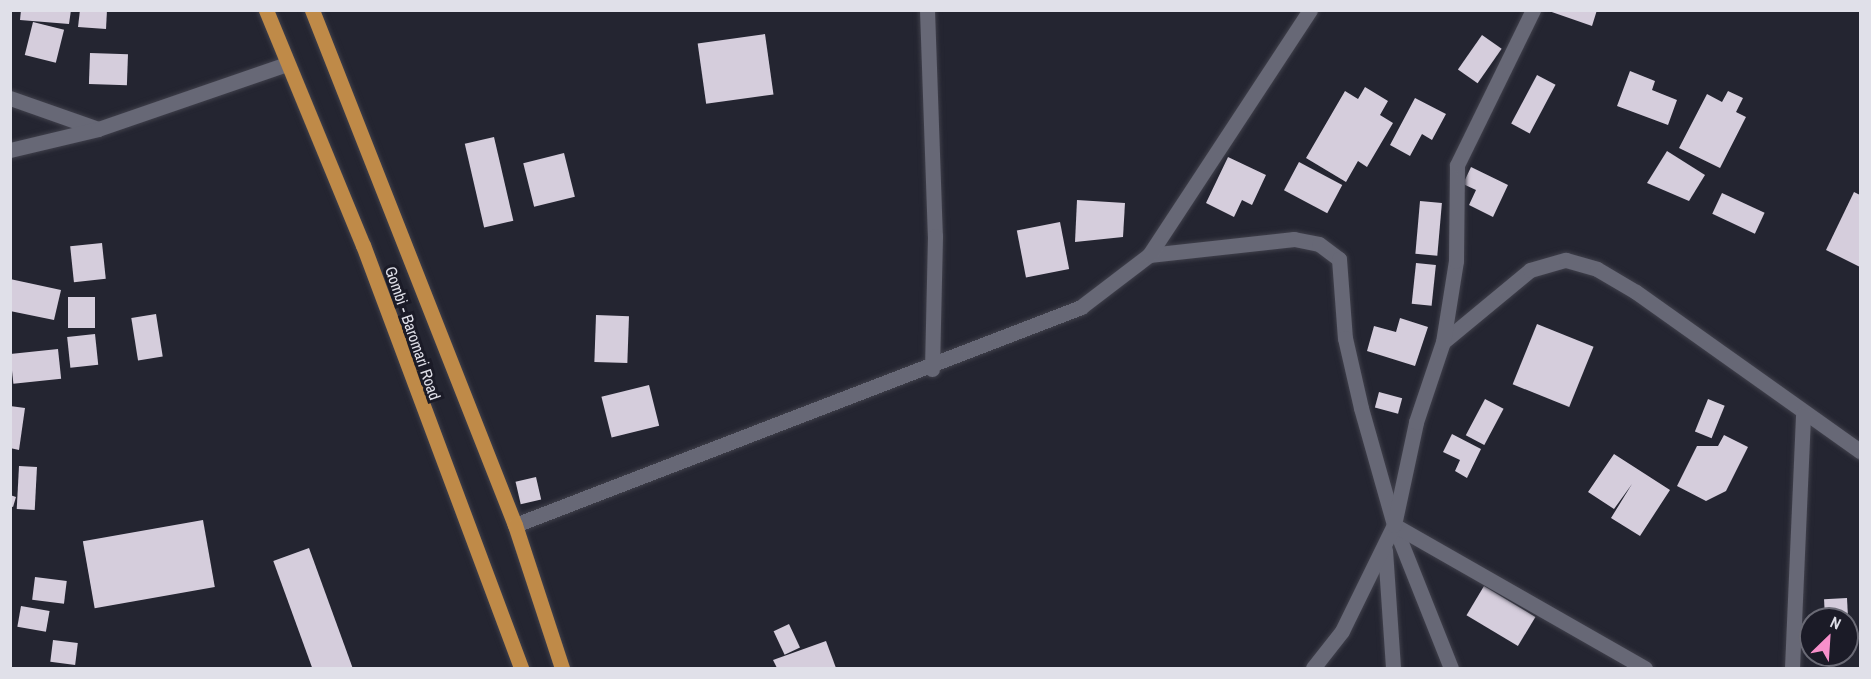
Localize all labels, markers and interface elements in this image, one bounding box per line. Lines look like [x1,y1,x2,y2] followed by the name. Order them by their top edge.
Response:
[381,264,445,402] street label: Gombi - Baromari Road
[1799,607,1859,667] north arrow
[1827,611,1845,634] text: N

